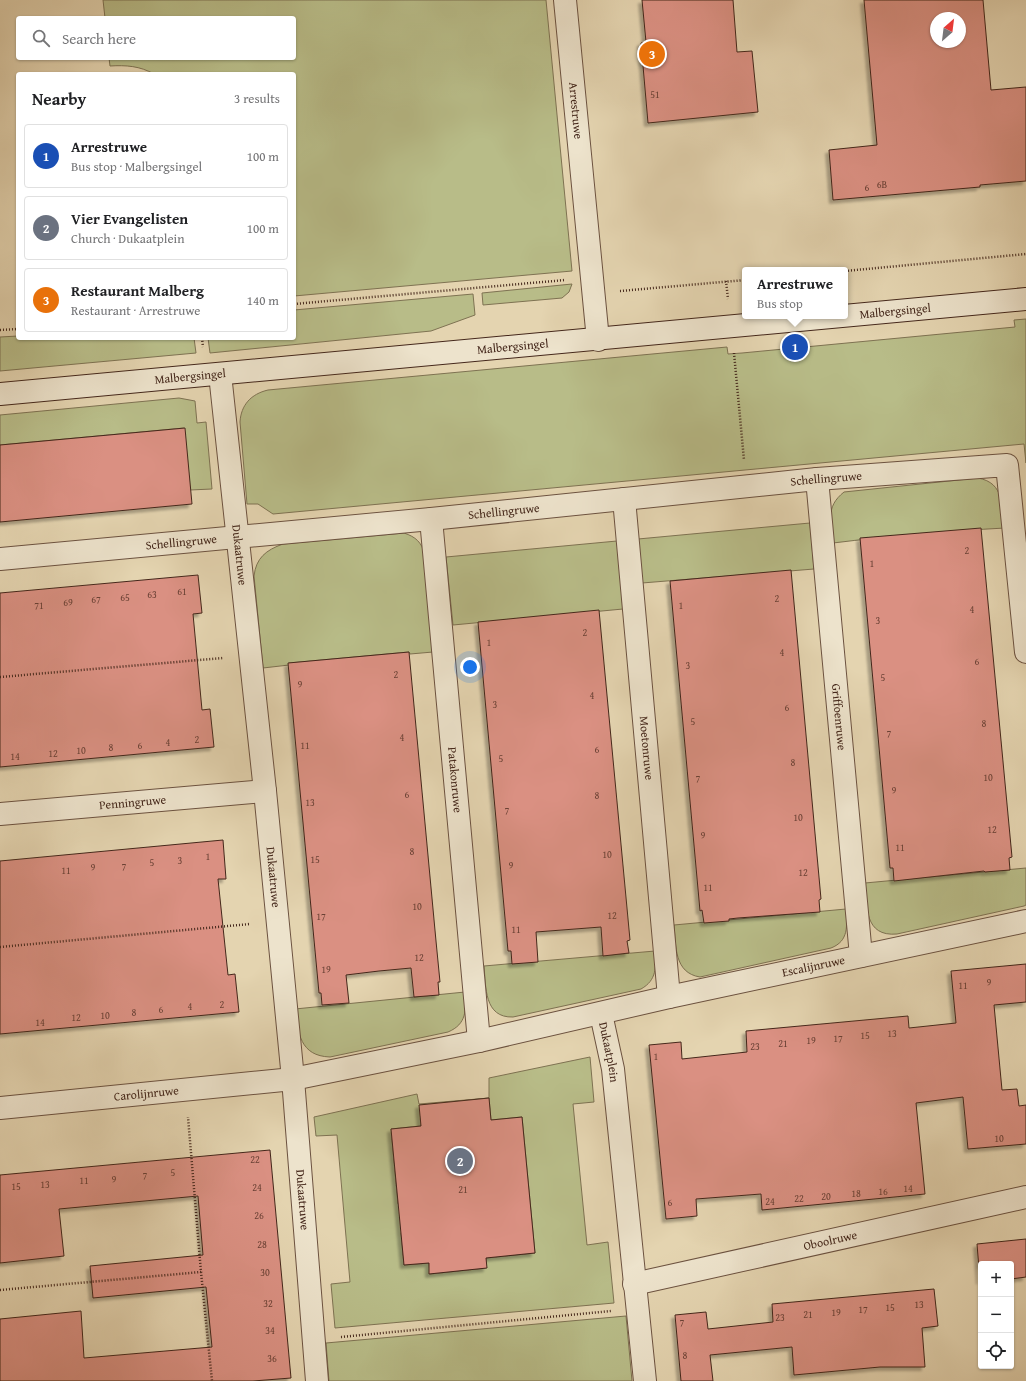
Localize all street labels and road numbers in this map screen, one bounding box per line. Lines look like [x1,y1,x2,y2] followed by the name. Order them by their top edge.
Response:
[565,81,587,140] street label: Arrestruwe
[859,299,932,322] street label: Malbergsingel
[476,334,550,358] street label: Malbergsingel
[154,364,227,388] street label: Malbergsingel
[789,467,863,490] street label: Schellingruwe
[467,499,541,523] street label: Schellingruwe
[228,524,252,586] street label: Dukaatruwe
[145,530,218,553] street label: Schellingruwe
[828,683,851,751] street label: Griffoenruwe
[636,715,658,781] street label: Moetonruwe
[444,746,467,814] street label: Patakonruwe
[98,791,167,813] street label: Penningruwe
[262,846,285,909] street label: Dukaatruwe
[780,951,847,981] street label: Escalijnruwe
[595,1020,623,1083] street label: Dukaatplein
[113,1081,180,1105] street label: Carolijnruwe
[292,1169,314,1231] street label: Dukaatruwe
[802,1226,859,1254] street label: Oboolruwe

